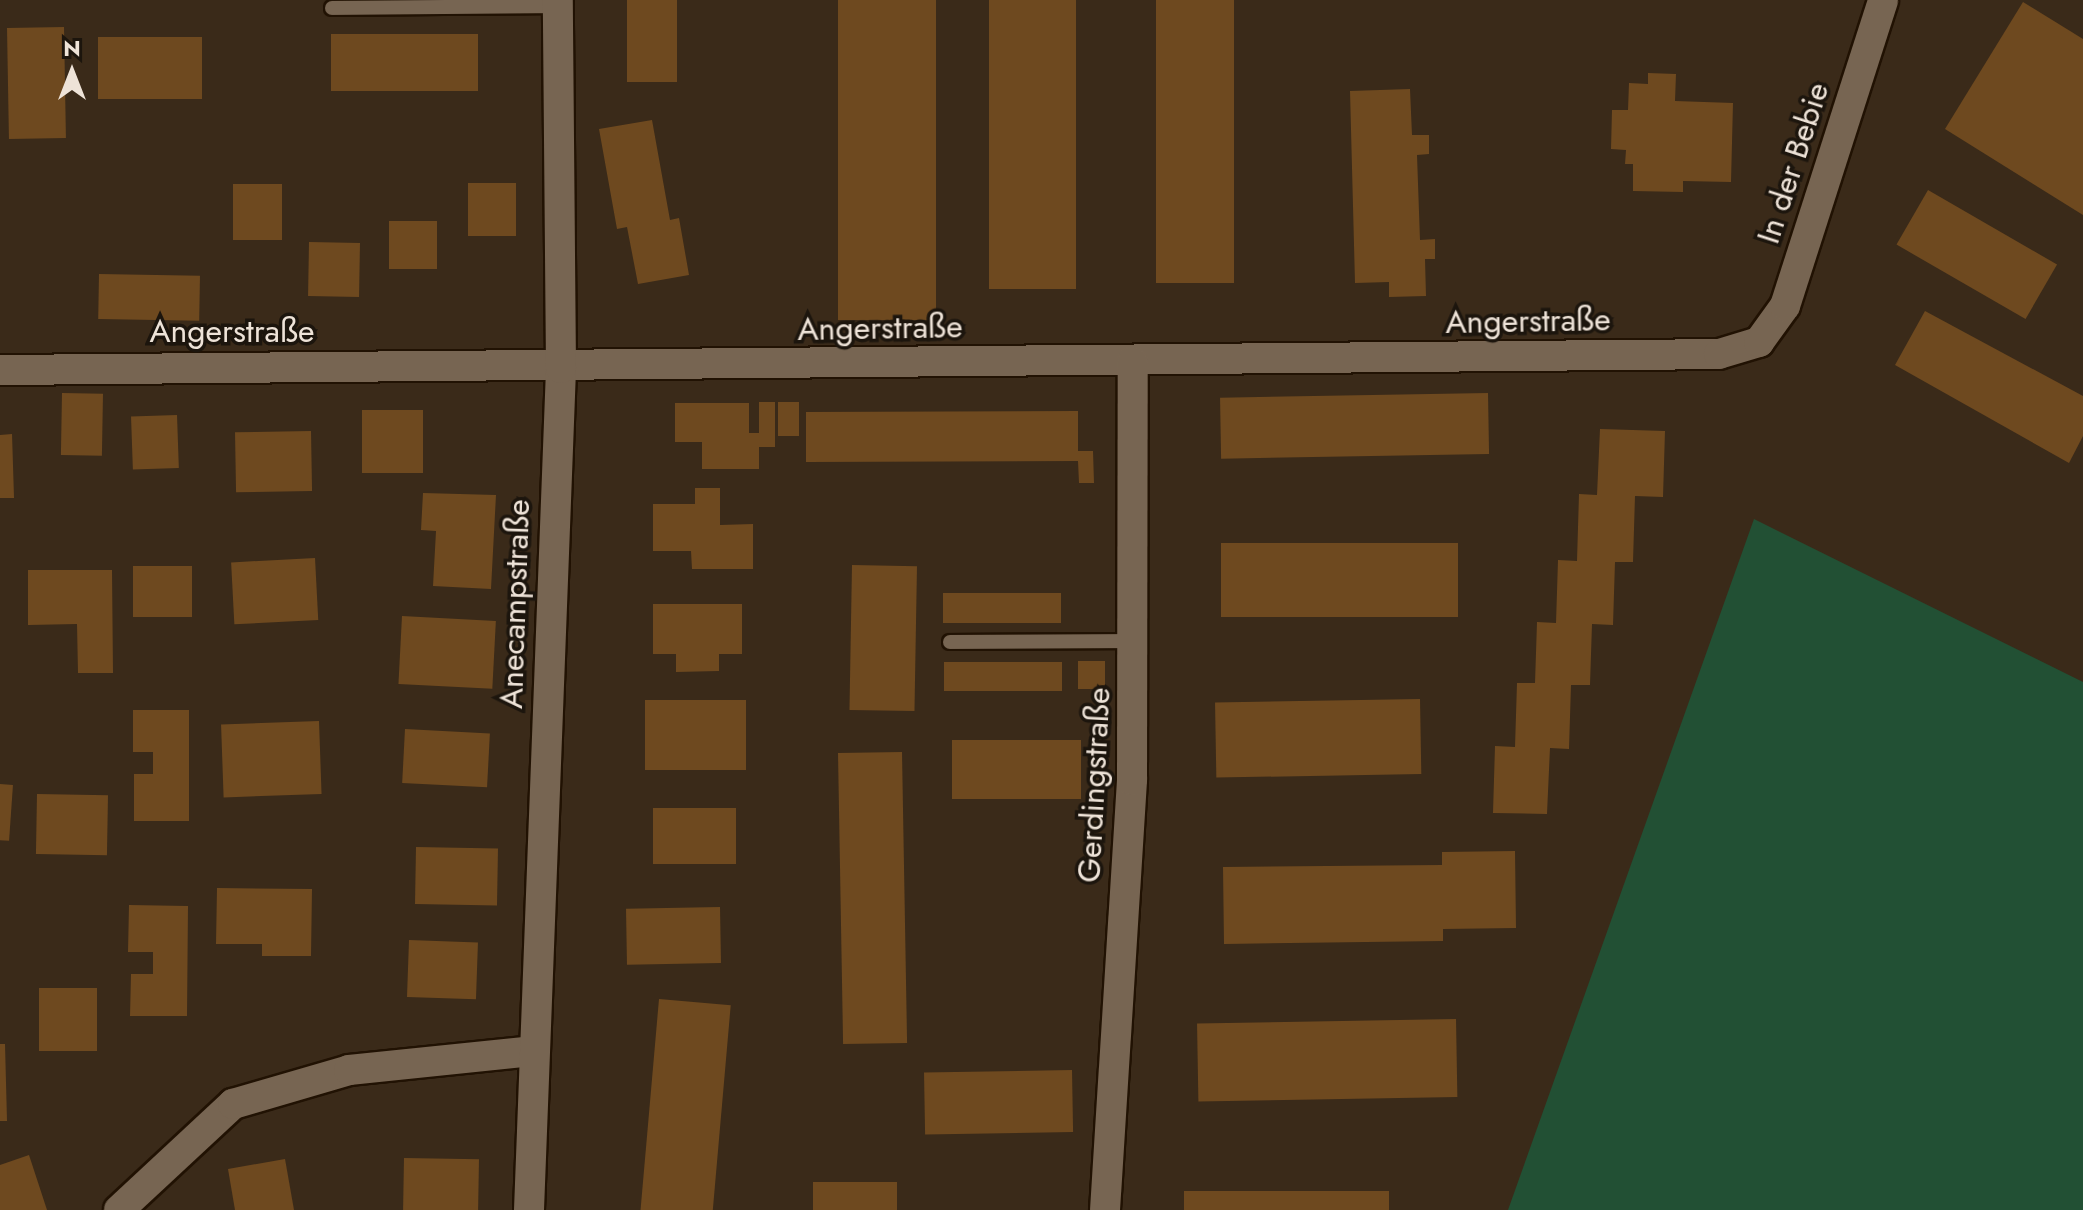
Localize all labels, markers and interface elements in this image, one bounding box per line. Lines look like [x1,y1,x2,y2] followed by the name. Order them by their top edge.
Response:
[32,32,112,112] north arrow
[63,32,81,64] text: N
[1749,78,1837,248] street label: In der Bebie
[1445,300,1611,342] street label: Angerstraße
[797,307,963,349] street label: Angerstraße
[149,312,315,350] street label: Angerstraße
[492,498,538,710] street label: Anecampstraße
[1070,686,1118,884] street label: Gerdingstraße

